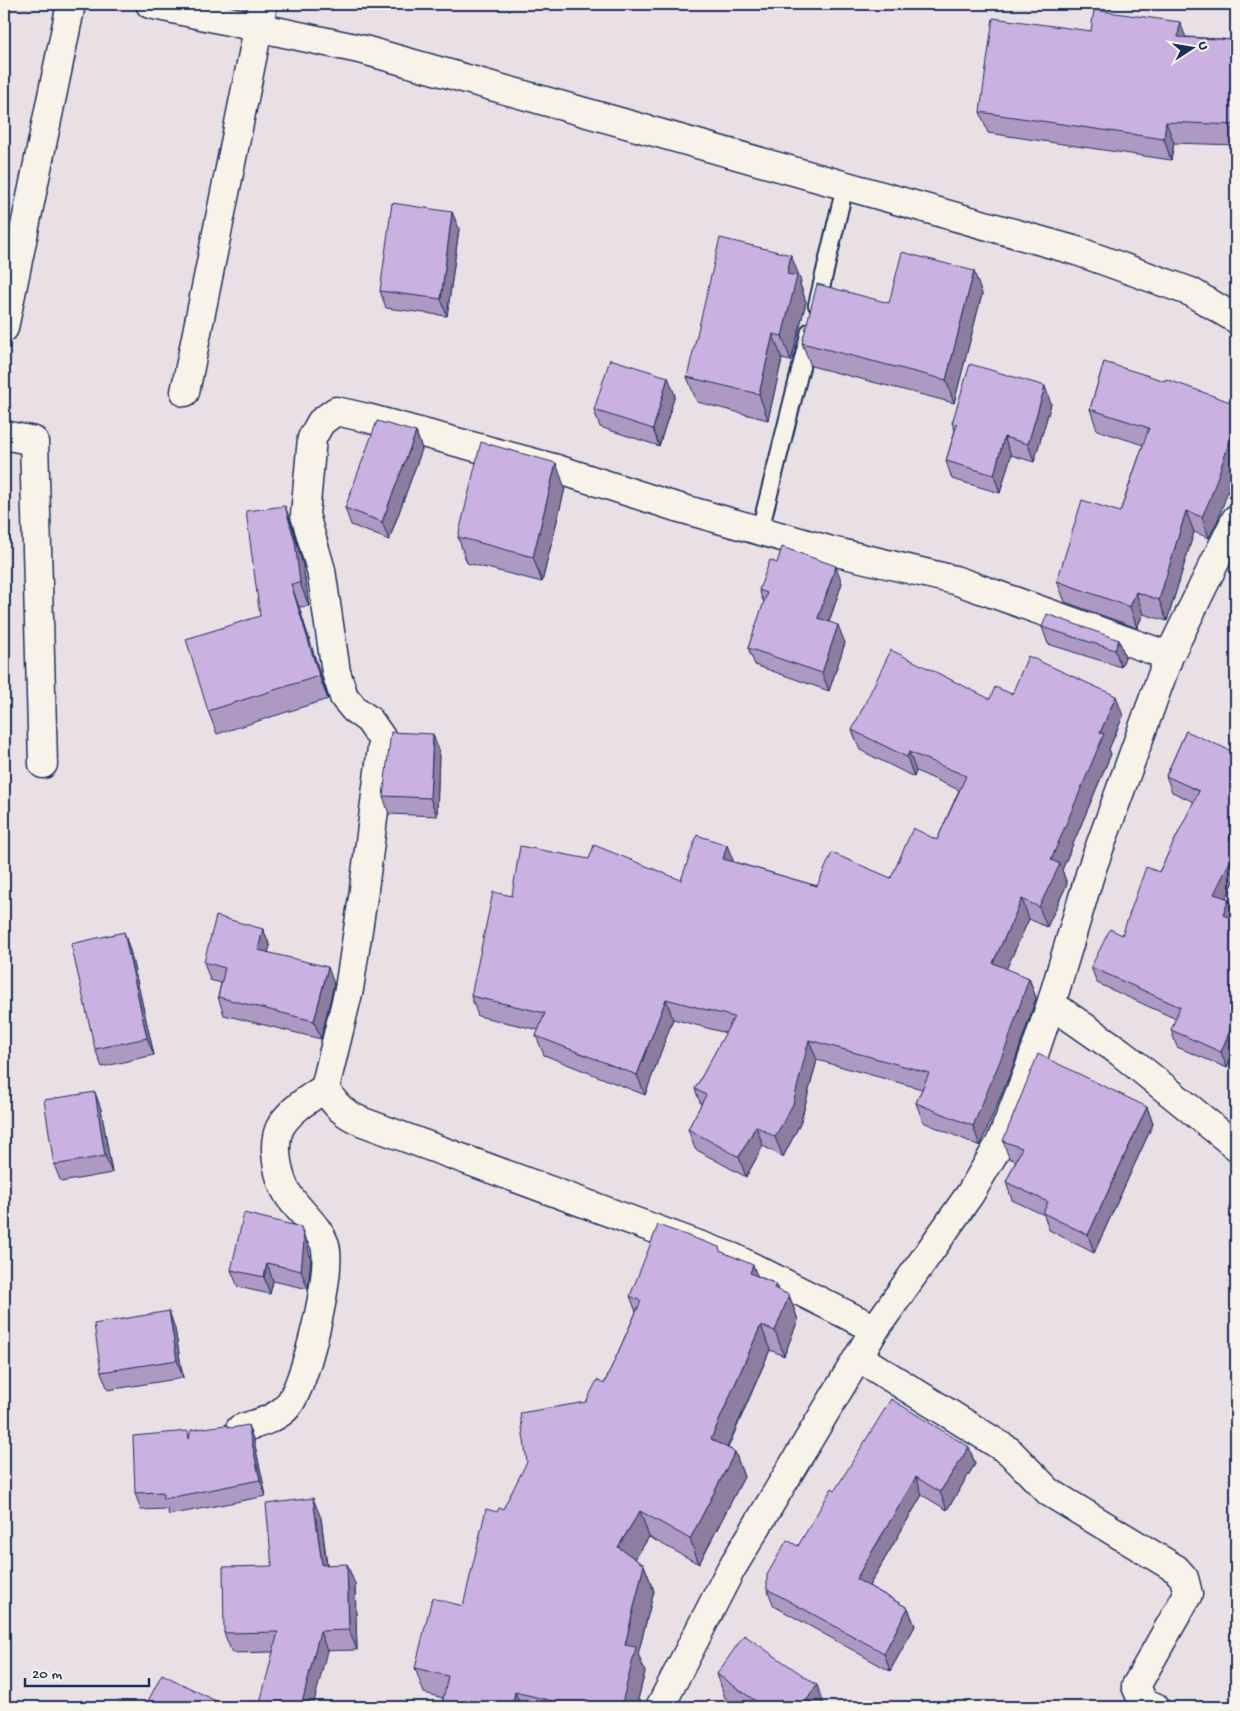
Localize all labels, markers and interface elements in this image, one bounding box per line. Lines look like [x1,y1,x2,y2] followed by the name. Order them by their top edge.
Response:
[1168,22,1218,72] north arrow
[1193,40,1211,52] text: U
[25,1656,149,1688] scale bar
[32,1666,62,1684] text: 20 m

